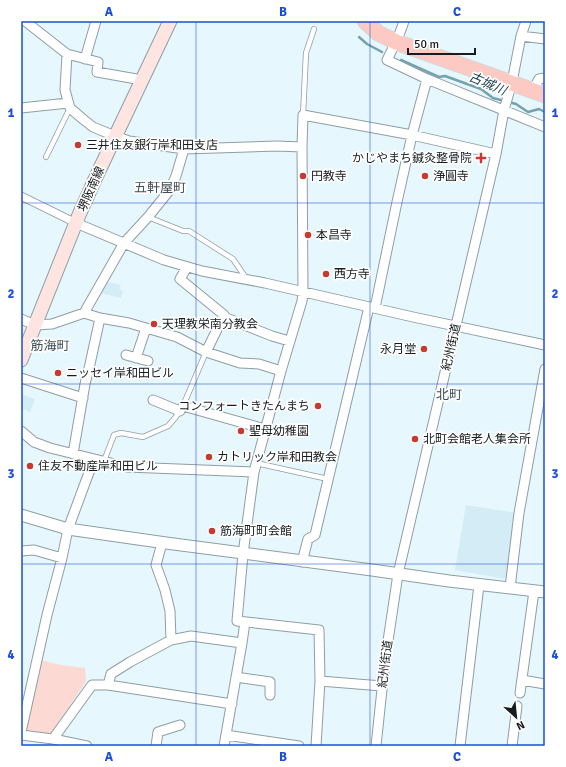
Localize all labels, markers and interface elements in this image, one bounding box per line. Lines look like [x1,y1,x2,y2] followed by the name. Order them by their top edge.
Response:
[105,4,114,20] text: A
[279,4,287,20] text: B
[453,4,461,20] text: C
[408,30,475,56] scale bar
[414,37,439,52] text: 50 m
[467,69,511,100] water label: 古城川
[7,105,15,121] text: 1
[551,105,559,121] text: 1
[86,138,218,153] place label: 三井住友銀行岸和田支店
[73,140,83,150] marker: 三井住友銀行岸和田支店
[352,151,472,166] place label: かじやまち鍼灸整骨院
[475,152,487,164] marker: かじやまち鍼灸整骨院
[75,164,108,214] street label: 堺阪南線
[311,169,347,184] place label: 円教寺
[433,169,469,184] place label: 浄圓寺
[298,171,308,181] marker: 円教寺
[420,171,430,181] marker: 浄圓寺
[134,180,186,196] district label: 五軒屋町
[316,228,352,243] place label: 本昌寺
[303,230,313,240] marker: 本昌寺
[334,267,370,282] place label: 西方寺
[321,269,331,279] marker: 西方寺
[7,286,15,302] text: 2
[551,286,559,302] text: 2
[162,317,258,332] place label: 天理教栄南分教会
[149,319,159,329] marker: 天理教栄南分教会
[439,322,464,372] street label: 紀州街道
[30,338,70,354] district label: 筋海町
[380,342,416,357] place label: 永月堂
[419,344,429,354] marker: 永月堂
[66,366,174,381] place label: ニッセイ岸和田ビル
[53,368,63,378] marker: ニッセイ岸和田ビル
[436,387,462,403] district label: 北町
[178,399,310,414] place label: コンフォートきたんまち
[313,401,323,411] marker: コンフォートきたんまち
[249,424,309,439] place label: 聖母幼稚園
[236,426,246,436] marker: 聖母幼稚園
[423,432,531,447] place label: 北町会館老人集会所
[410,434,420,444] marker: 北町会館老人集会所
[217,450,337,465] place label: カトリック岸和田教会
[204,452,214,462] marker: カトリック岸和田教会
[38,459,158,474] place label: 住友不動産岸和田ビル
[25,461,35,471] marker: 住友不動産岸和田ビル
[7,466,15,482] text: 3
[551,466,559,482] text: 3
[220,524,292,539] place label: 筋海町町会館
[207,526,217,536] marker: 筋海町町会館
[375,639,396,689] street label: 紀州街道
[7,647,15,663] text: 4
[551,647,559,663] text: 4
[496,697,536,737] north arrow
[514,718,527,733] text: N
[105,749,114,765] text: A
[279,749,287,765] text: B
[453,749,461,765] text: C

